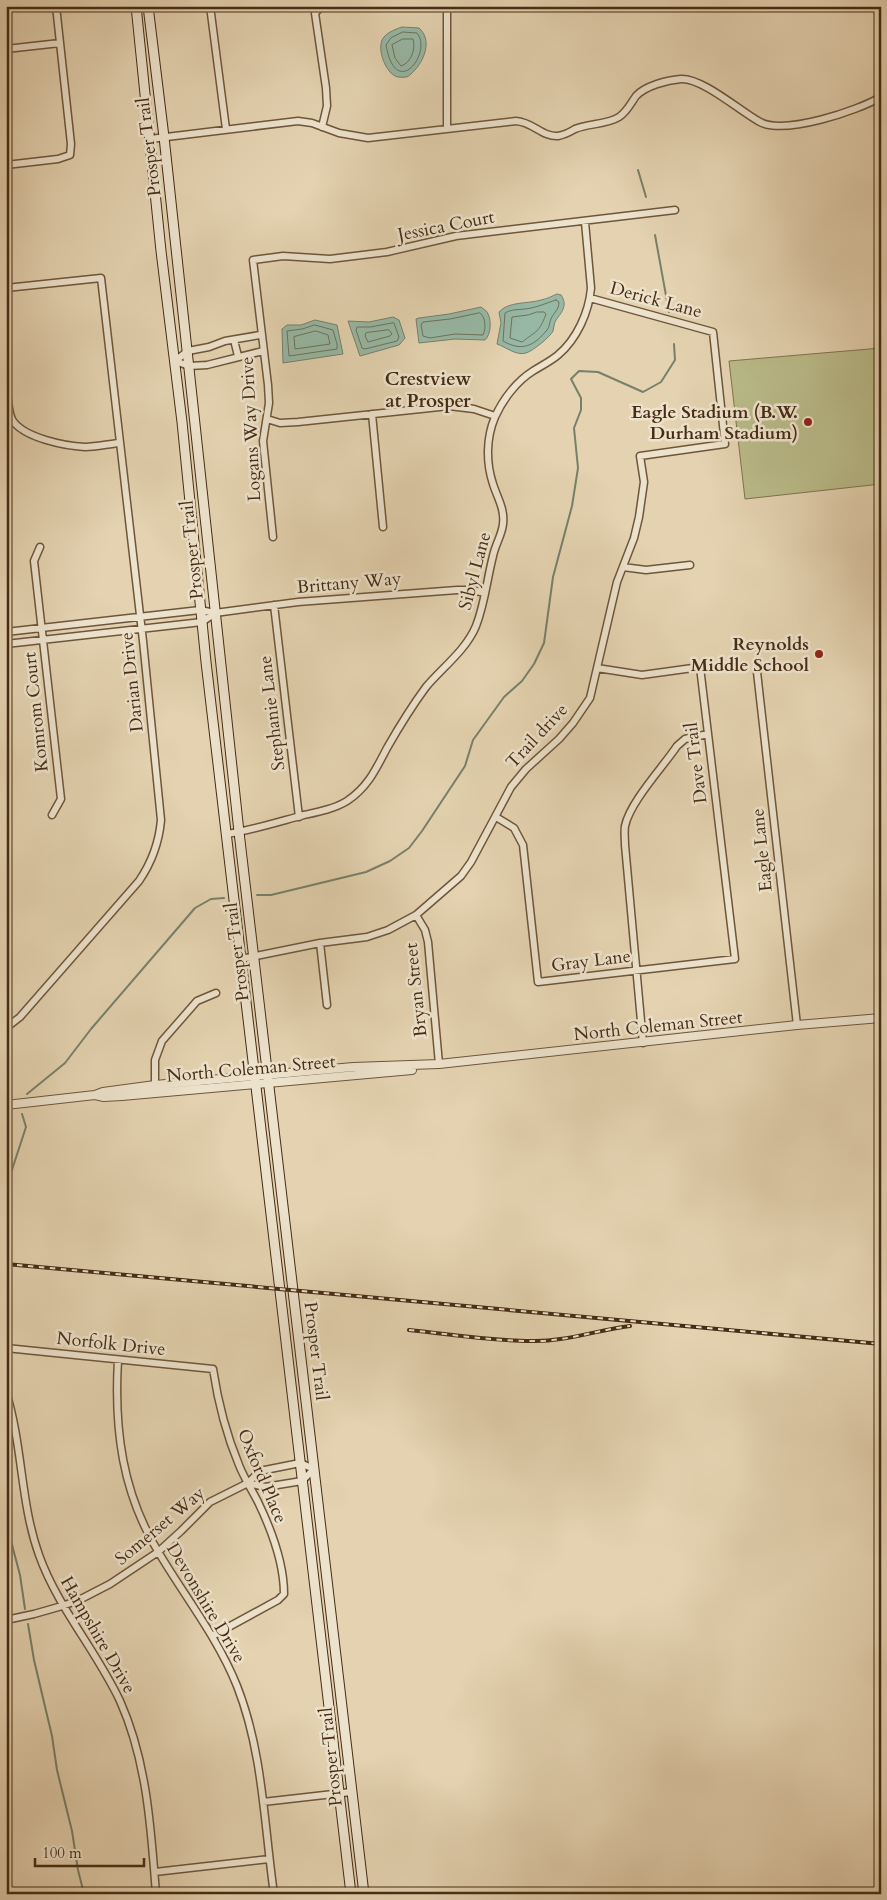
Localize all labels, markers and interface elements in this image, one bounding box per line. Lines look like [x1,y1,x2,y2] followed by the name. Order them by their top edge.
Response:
[130,96,167,198] street label: Prosper Trail
[393,204,497,248] street label: Jessica Court
[607,276,705,324] street label: Derick Lane
[235,356,267,502] street label: Logans Way Drive
[385,366,471,414] district label: Crestview at Prosper
[631,400,798,446] place label: Eagle Stadium (B.W. Durham Stadium)
[802,416,814,428] marker: Eagle Stadium (B.W. Durham Stadium)
[174,499,210,601] street label: Prosper Trail
[453,529,497,613] street label: Sibyl Lane
[296,566,403,600] street label: Brittany Way
[114,631,150,733] street label: Darian Drive
[691,632,809,678] place label: Reynolds Middle School
[813,648,825,660] marker: Reynolds Middle School
[17,651,55,773] street label: Komrom Court
[253,654,291,772] street label: Stephanie Lane
[500,698,574,774] street label: Trail drive
[679,721,713,805] street label: Dave Trail
[745,807,779,893] street label: Eagle Lane
[218,901,255,1003] street label: Prosper Trail
[399,941,433,1038] street label: Bryan Street
[550,944,632,978] street label: Gray Lane
[572,1005,744,1047] street label: North Coleman Street
[165,1049,337,1089] street label: North Coleman Street
[298,1300,335,1402] street label: Prosper Trail
[55,1326,167,1362] street label: Norfolk Drive
[231,1425,293,1527] street label: Oxford Place
[110,1481,211,1571] street label: Somerset Way
[160,1538,252,1668] street label: Devonshire Drive
[54,1572,142,1698] street label: Hampshire Drive
[313,1706,349,1808] street label: Prosper Trail
[35,1835,144,1867] scale bar
[42,1843,82,1863] text: 100 m

